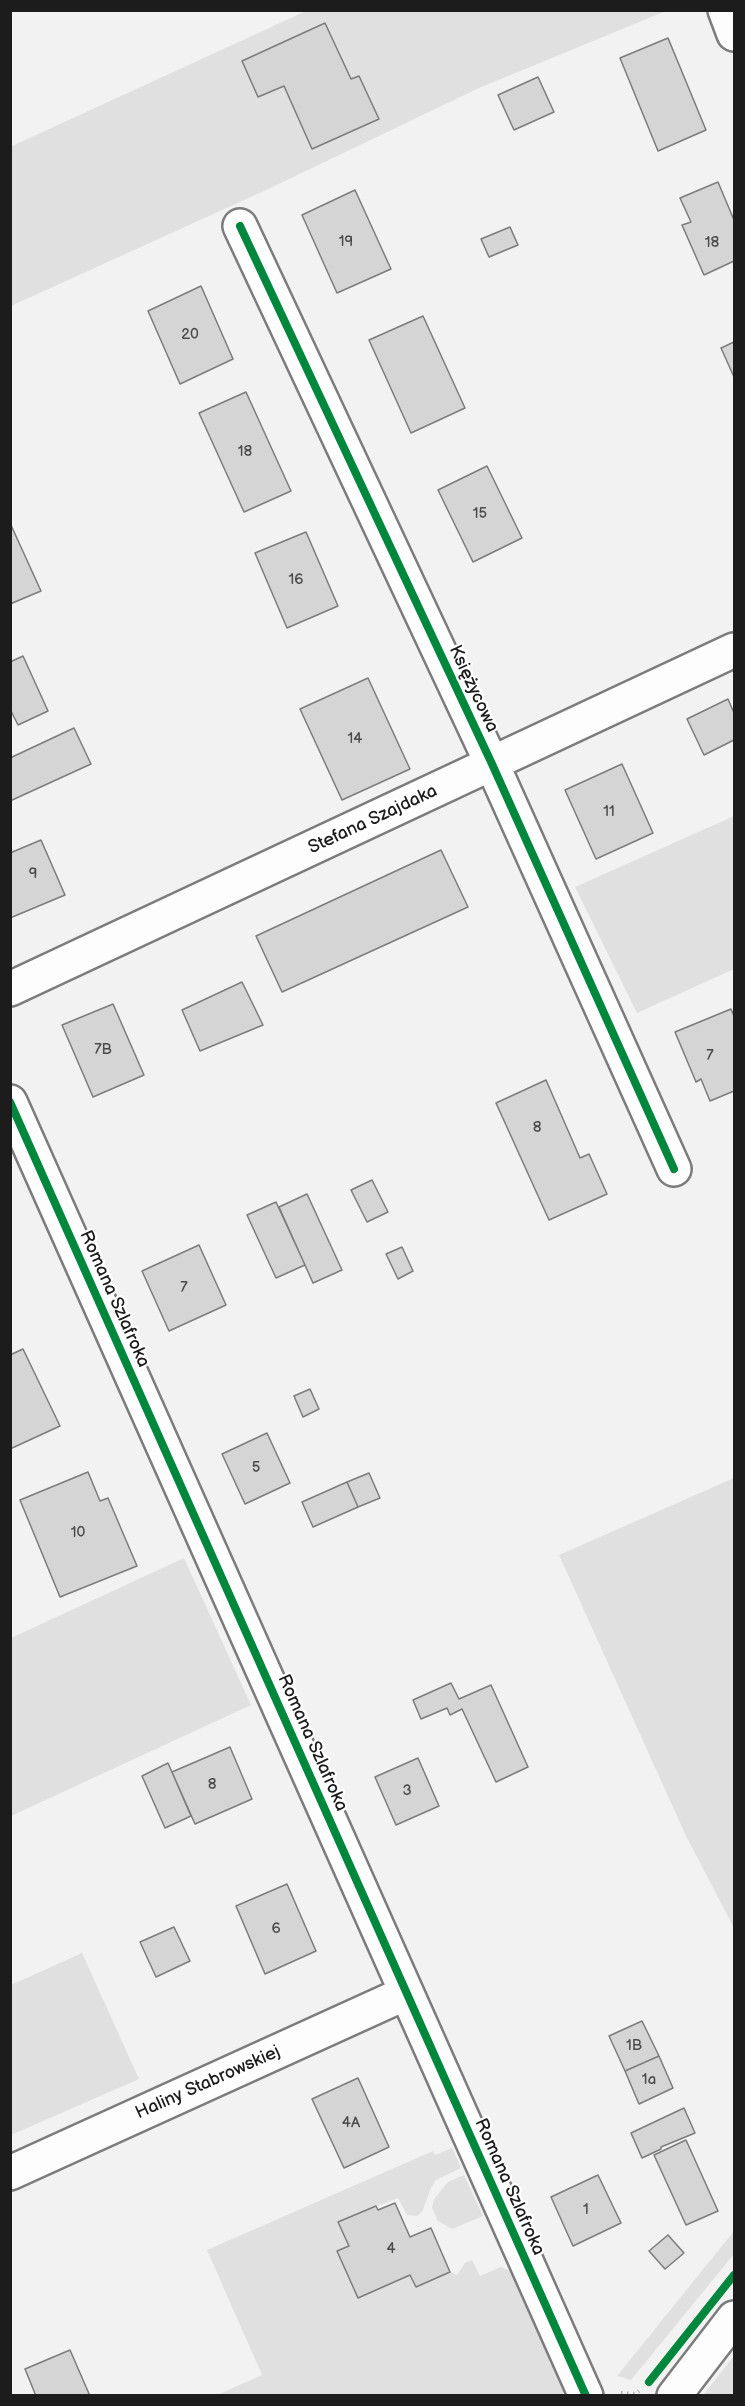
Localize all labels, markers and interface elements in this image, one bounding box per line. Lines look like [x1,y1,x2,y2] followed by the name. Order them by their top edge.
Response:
[339,233,353,251] house number: 19
[705,234,719,252] house number: 18
[181,326,199,344] house number: 20
[238,443,252,461] house number: 18
[473,505,487,523] house number: 15
[289,571,303,589] house number: 16
[443,642,503,736] street label: Księżycowa
[348,730,362,748] house number: 14
[305,781,441,859] street label: Stefana Szajdaka
[603,803,615,821] house number: 11
[29,865,37,883] house number: 9
[94,1041,112,1059] house number: 7B
[706,1047,714,1065] house number: 7
[533,1119,541,1137] house number: 8
[74,1227,154,1371] street label: Romana Szlafroka
[180,1279,188,1297] house number: 7
[252,1459,260,1477] house number: 5
[71,1524,85,1542] house number: 10
[272,1671,352,1815] street label: Romana Szlafroka
[208,1776,216,1794] house number: 8
[402,1782,412,1800] house number: 3
[271,1920,281,1938] house number: 6
[626,2037,642,2055] house number: 1B
[132,2041,284,2125] street label: Haliny Stabrowskiej
[642,2071,656,2089] house number: 1a
[342,2114,360,2132] house number: 4A
[469,2115,549,2259] street label: Romana Szlafroka
[583,2201,589,2219] house number: 1
[386,2240,396,2258] house number: 4

